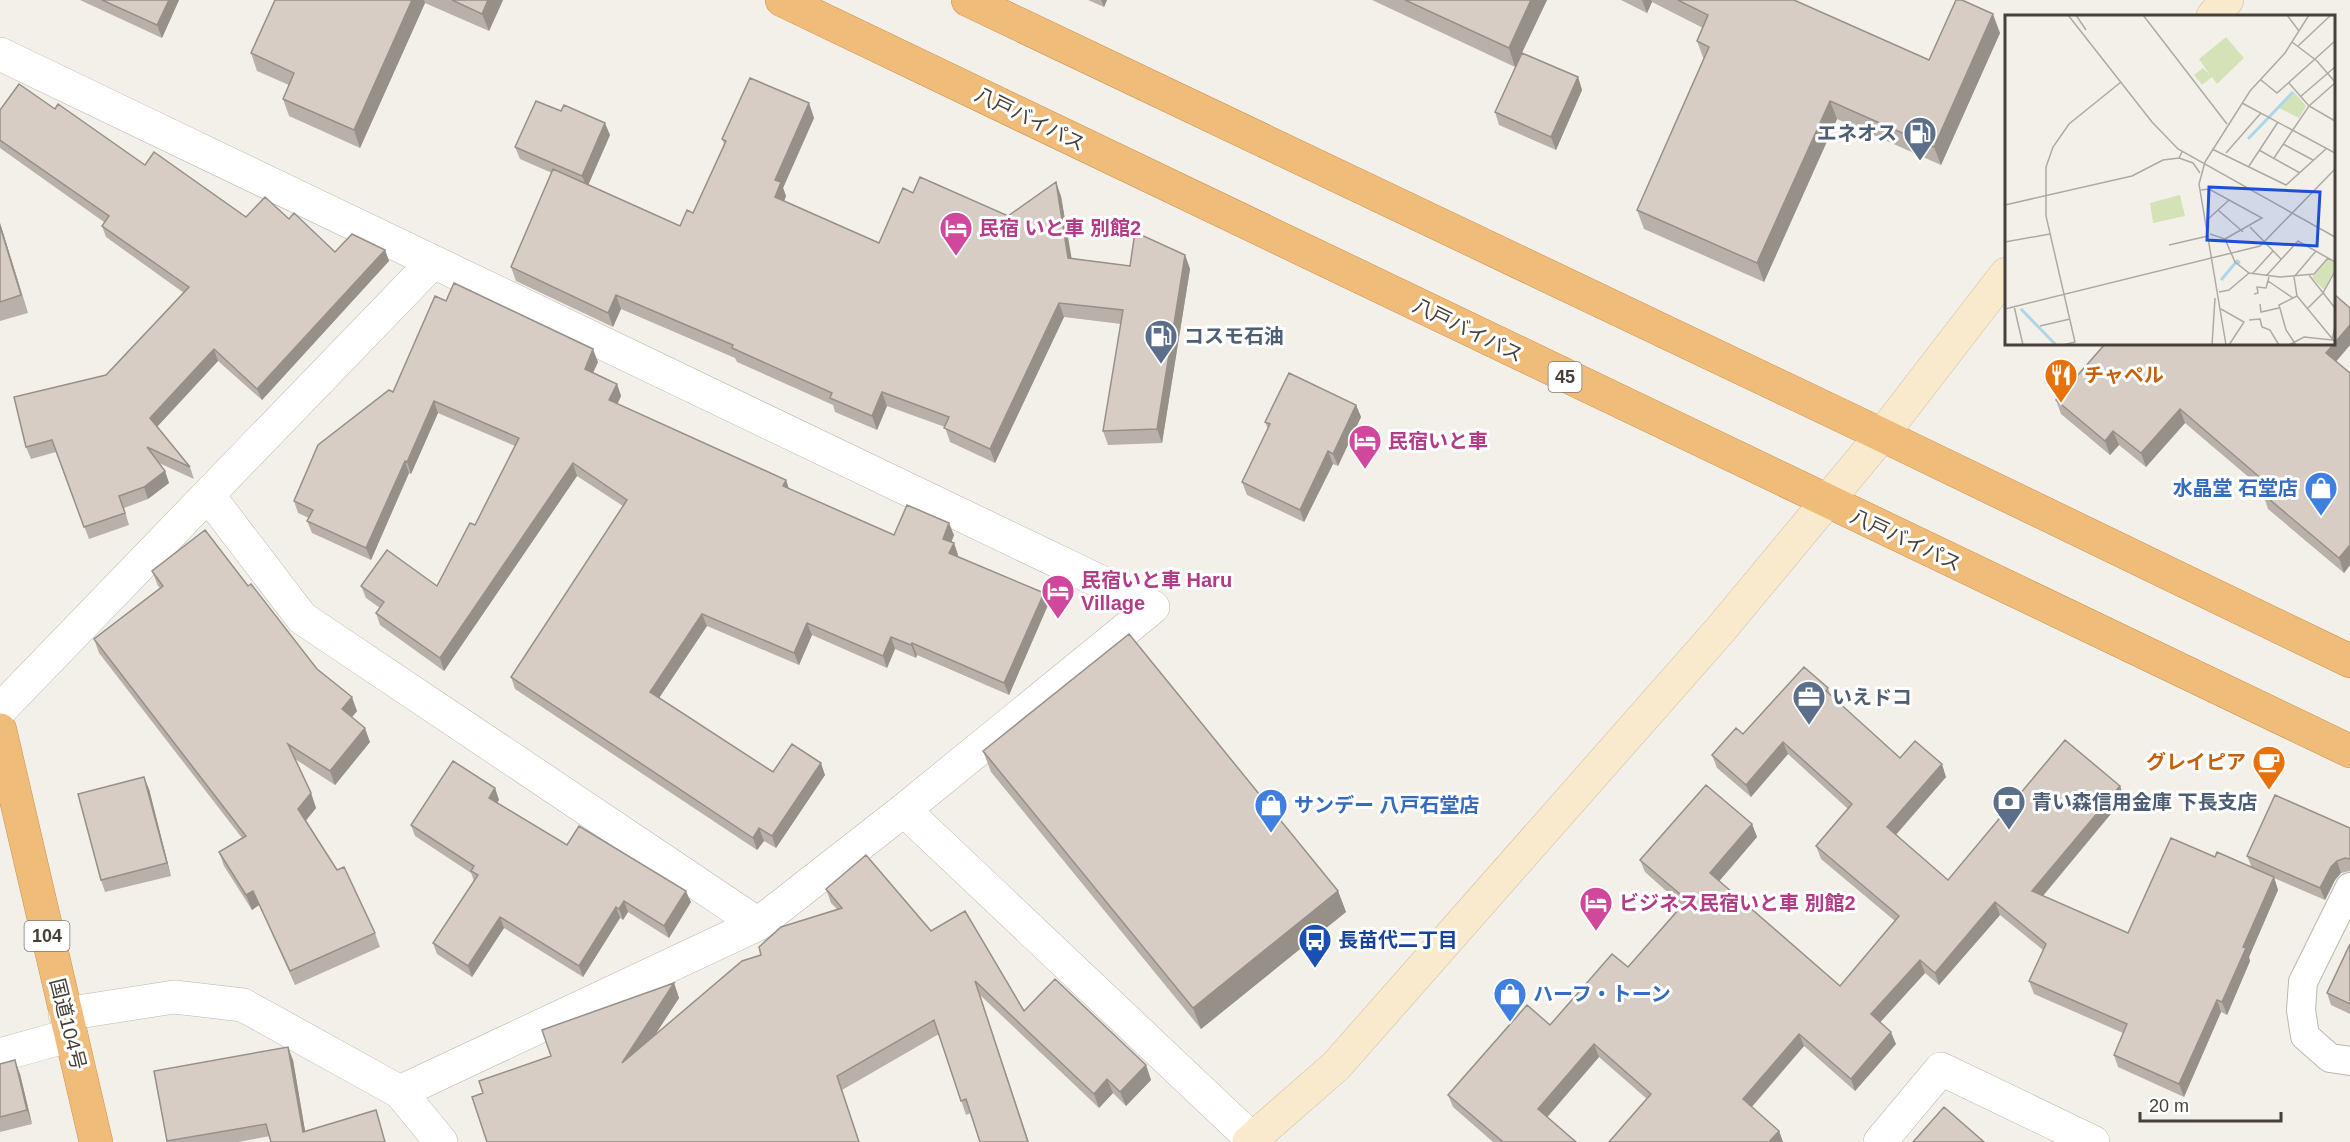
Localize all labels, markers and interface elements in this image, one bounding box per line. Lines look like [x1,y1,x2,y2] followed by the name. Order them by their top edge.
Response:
[2005,15,2335,345] inset map
[971,83,1089,155] street label: 八戸バイパス
[1902,115,1938,162] fuel station icon: エネオス
[1817,122,1897,144] place label: エネオス
[938,210,974,257] hotel icon: 民宿 いと車 別館2
[979,217,1141,239] place label: 民宿 いと車 別館2
[1409,294,1527,366] street label: 八戸バイパス
[1143,318,1179,365] fuel station icon: コスモ石油
[1184,325,1284,347] place label: コスモ石油
[2043,357,2079,404] restaurant icon: チャペル
[1548,362,1582,392] road number: 45
[2084,364,2164,386] place label: チャペル
[1347,423,1383,470] hotel icon: 民宿いと車
[1388,430,1488,452] place label: 民宿いと車
[2303,470,2339,517] shop icon: 水晶堂 石堂店
[2172,477,2298,499] place label: 水晶堂 石堂店
[1847,505,1965,575] street label: 八戸バイパス
[1081,569,1232,614] place label: 民宿いと車 Haru Village
[1040,573,1076,620] hotel icon: 民宿いと車 Haru Village
[1791,679,1827,726] office icon: いえドコ
[1832,686,1912,708] place label: いえドコ
[2251,744,2287,791] cafe icon: グレイピア
[2146,751,2246,773] place label: グレイピア
[1991,784,2027,831] bank icon: 青い森信用金庫 下長支店
[1253,787,1289,834] shop icon: サンデー 八戸石堂店
[2032,791,2258,813] place label: 青い森信用金庫 下長支店
[1294,794,1480,816] place label: サンデー 八戸石堂店
[1578,885,1614,932] hotel icon: ビジネス民宿いと車 別館2
[1619,892,1856,914] place label: ビジネス民宿いと車 別館2
[24,921,70,951] road number: 104
[1297,922,1333,969] bus stop icon: 長苗代二丁目
[1338,929,1458,951] place label: 長苗代二丁目
[46,976,90,1072] street label: 国道104号
[1492,976,1528,1023] shop icon: ハーフ・トーン
[1533,983,1671,1005] place label: ハーフ・トーン
[2140,1085,2281,1123] scale bar
[2149,1096,2189,1116] text: 20 m

